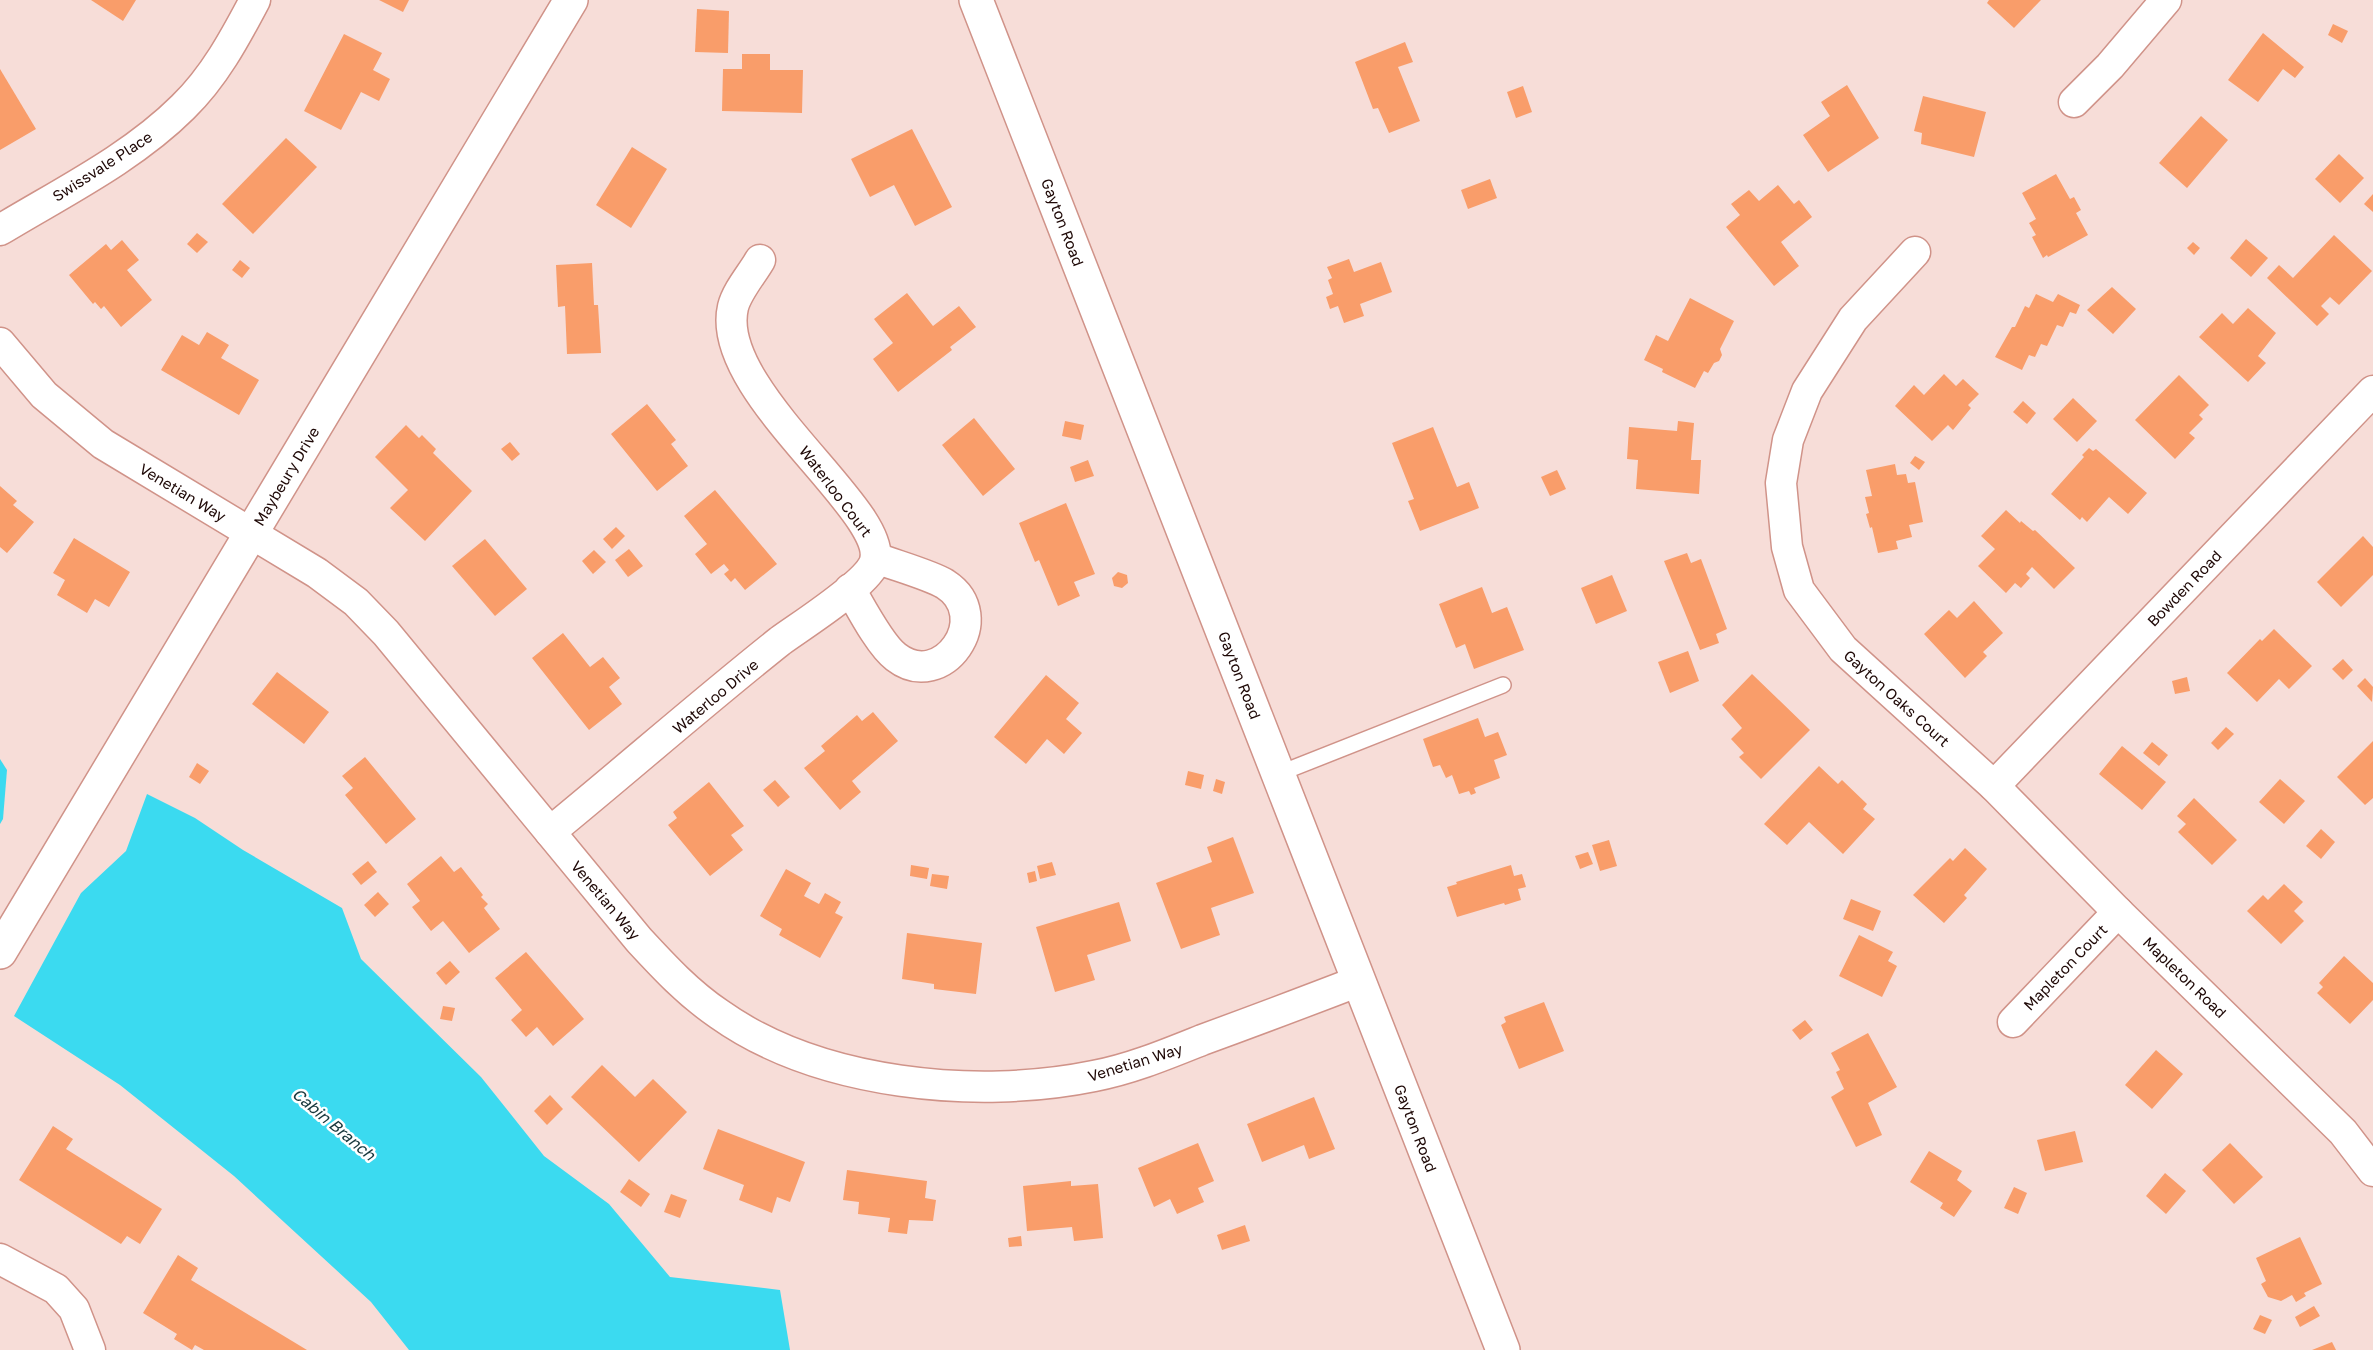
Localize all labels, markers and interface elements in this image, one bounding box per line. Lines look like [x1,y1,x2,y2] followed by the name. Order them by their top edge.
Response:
[49,127,155,205] street label: Swissvale Place
[1038,176,1088,268] street label: Gayton Road
[249,423,323,529] street label: Maybeury Drive
[796,442,876,540] street label: Waterloo Court
[137,459,230,525] street label: Venetian Way
[2143,546,2225,630] street label: Bowden Road
[1215,629,1265,721] street label: Gayton Road
[1841,646,1953,750] street label: Gayton Oaks Court
[669,655,762,737] street label: Waterloo Drive
[568,857,645,944] street label: Venetian Way
[2020,920,2110,1014] street label: Mapleton Court
[2140,933,2230,1021] street label: Mapleton Road
[1086,1039,1185,1085] street label: Venetian Way
[1391,1082,1441,1174] street label: Gayton Road
[288,1084,380,1165] water label: Cabin Branch

